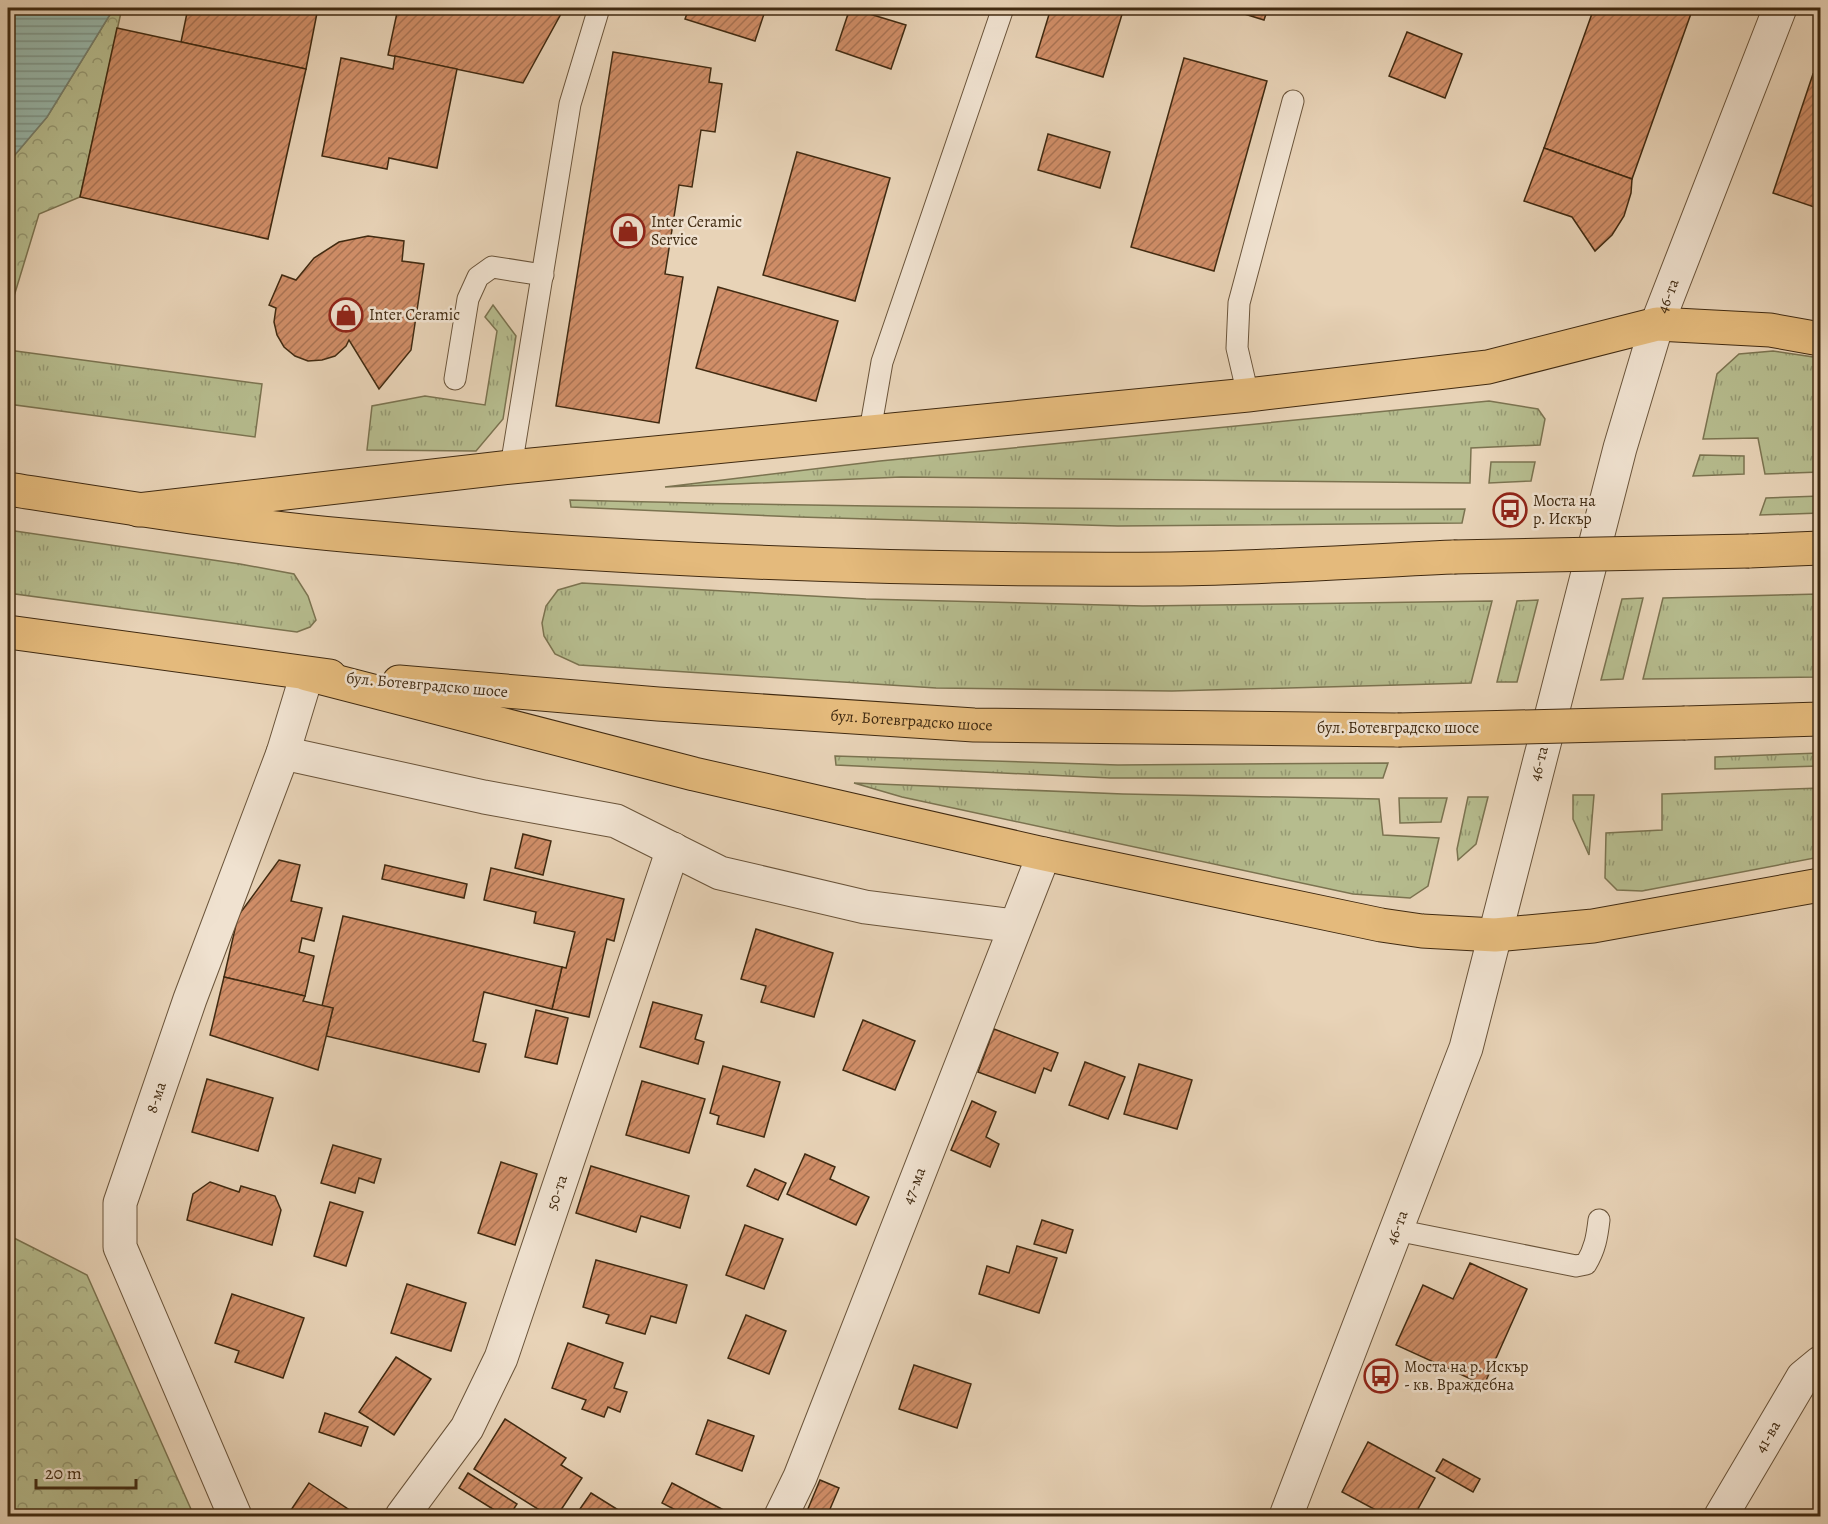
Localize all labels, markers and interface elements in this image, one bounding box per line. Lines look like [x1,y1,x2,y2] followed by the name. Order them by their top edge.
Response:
[651,211,742,251] place label: Inter Ceramic Service
[610,213,646,249] shop icon: Inter Ceramic Service
[1651,275,1685,316] street label: 46-та
[328,297,364,333] shop icon: Inter Ceramic
[369,304,460,326] place label: Inter Ceramic
[1533,490,1596,530] place label: Моста на р. Искър
[1492,492,1528,528] bus stop icon: Моста на р. Искър
[345,667,509,703] street label: бул. Ботевградско шосе
[830,704,993,736] street label: бул. Ботевградско шосе
[1317,717,1479,739] street label: бул. Ботевградско шосе
[1524,743,1554,783] street label: 46-та
[141,1078,172,1116] street label: 8-ма
[897,1164,931,1208] street label: 47-ма
[541,1171,573,1213] street label: 50-та
[1380,1207,1414,1248] street label: 46-та
[1404,1356,1529,1396] place label: Моста на р. Искър - кв. Враждебна
[1363,1358,1399,1394] bus stop icon: Моста на р. Искър - кв. Враждебна
[1750,1416,1786,1457] street label: 41-ва
[36,1452,136,1490] scale bar
[45,1461,82,1485] text: 20 m

